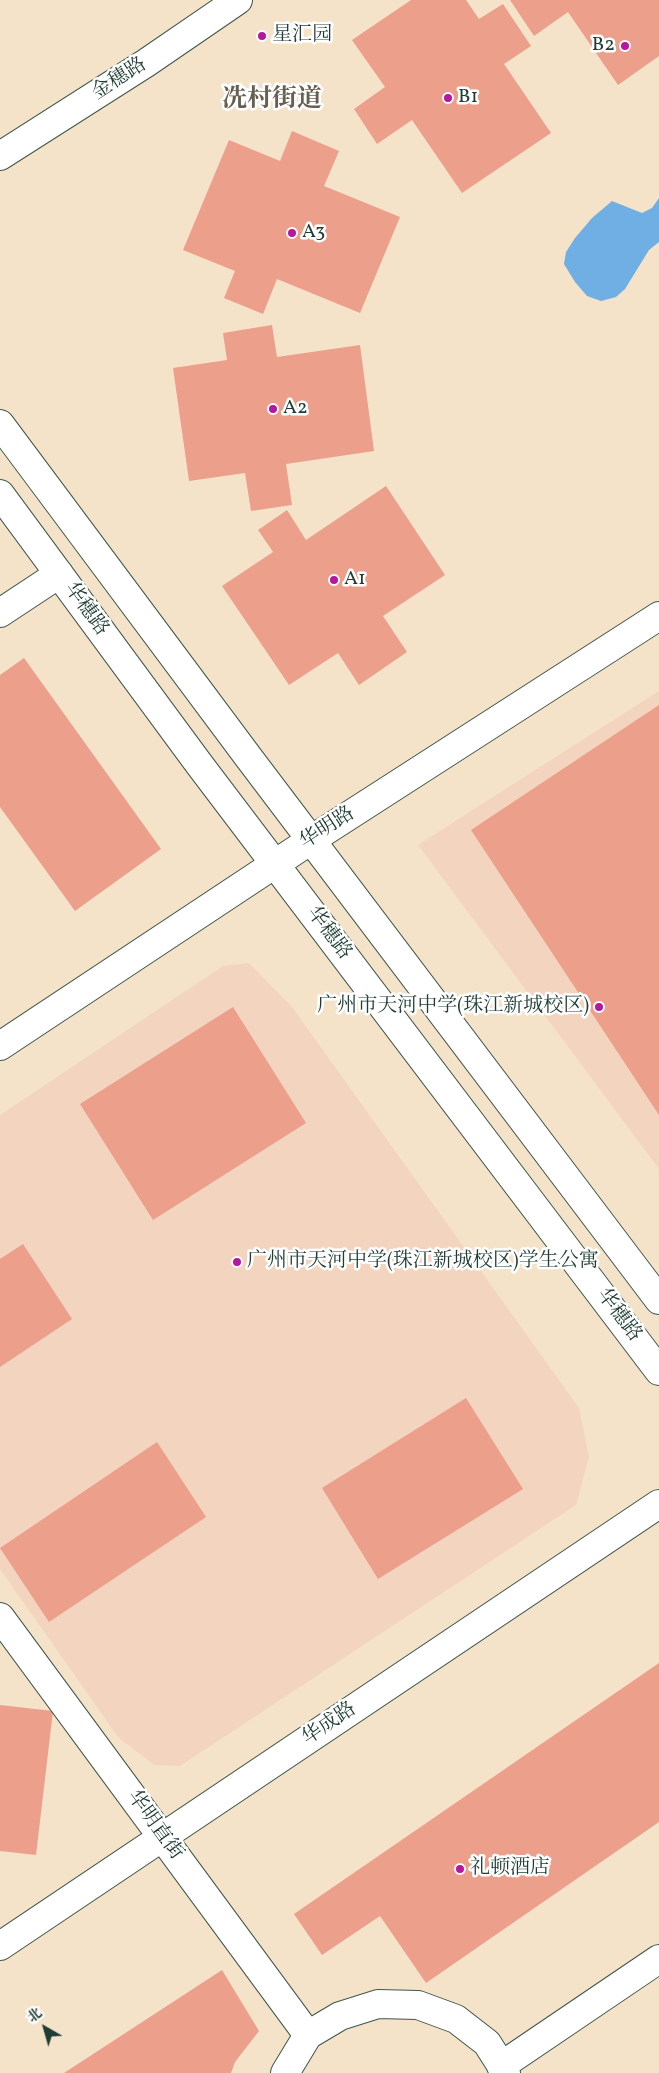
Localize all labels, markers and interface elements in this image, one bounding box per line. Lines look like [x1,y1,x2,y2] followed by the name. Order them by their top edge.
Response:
[272,24,332,48] place label: 星汇园
[256,30,268,42] marker: 星汇园
[592,34,615,58] place label: B2
[619,40,631,52] marker: B2
[88,54,152,106] street label: 金穗路
[222,86,322,116] district label: 冼村街道
[458,86,478,110] place label: B1
[442,92,454,104] marker: B1
[302,221,325,245] place label: A3
[286,227,298,239] marker: A3
[283,397,308,421] place label: A2
[267,403,279,415] marker: A2
[344,568,366,592] place label: A1
[328,574,340,586] marker: A1
[58,579,112,641] street label: 华穗路
[296,803,360,855] street label: 华明路
[300,903,356,965] street label: 华穗路
[317,995,589,1019] place label: 广州市天河中学(珠江新城校区)
[593,1001,605,1013] marker: 广州市天河中学(珠江新城校区)
[247,1250,599,1274] place label: 广州市天河中学(珠江新城校区)学生公寓
[231,1256,243,1268] marker: 广州市天河中学(珠江新城校区)学生公寓
[590,1285,646,1347] street label: 华穗路
[298,1698,362,1752] street label: 华成路
[121,1787,187,1865] street label: 华明直街
[470,1857,550,1881] place label: 礼顿酒店
[454,1863,466,1875] marker: 礼顿酒店
[20,2003,70,2053] north arrow
[24,2004,47,2028] text: 北

